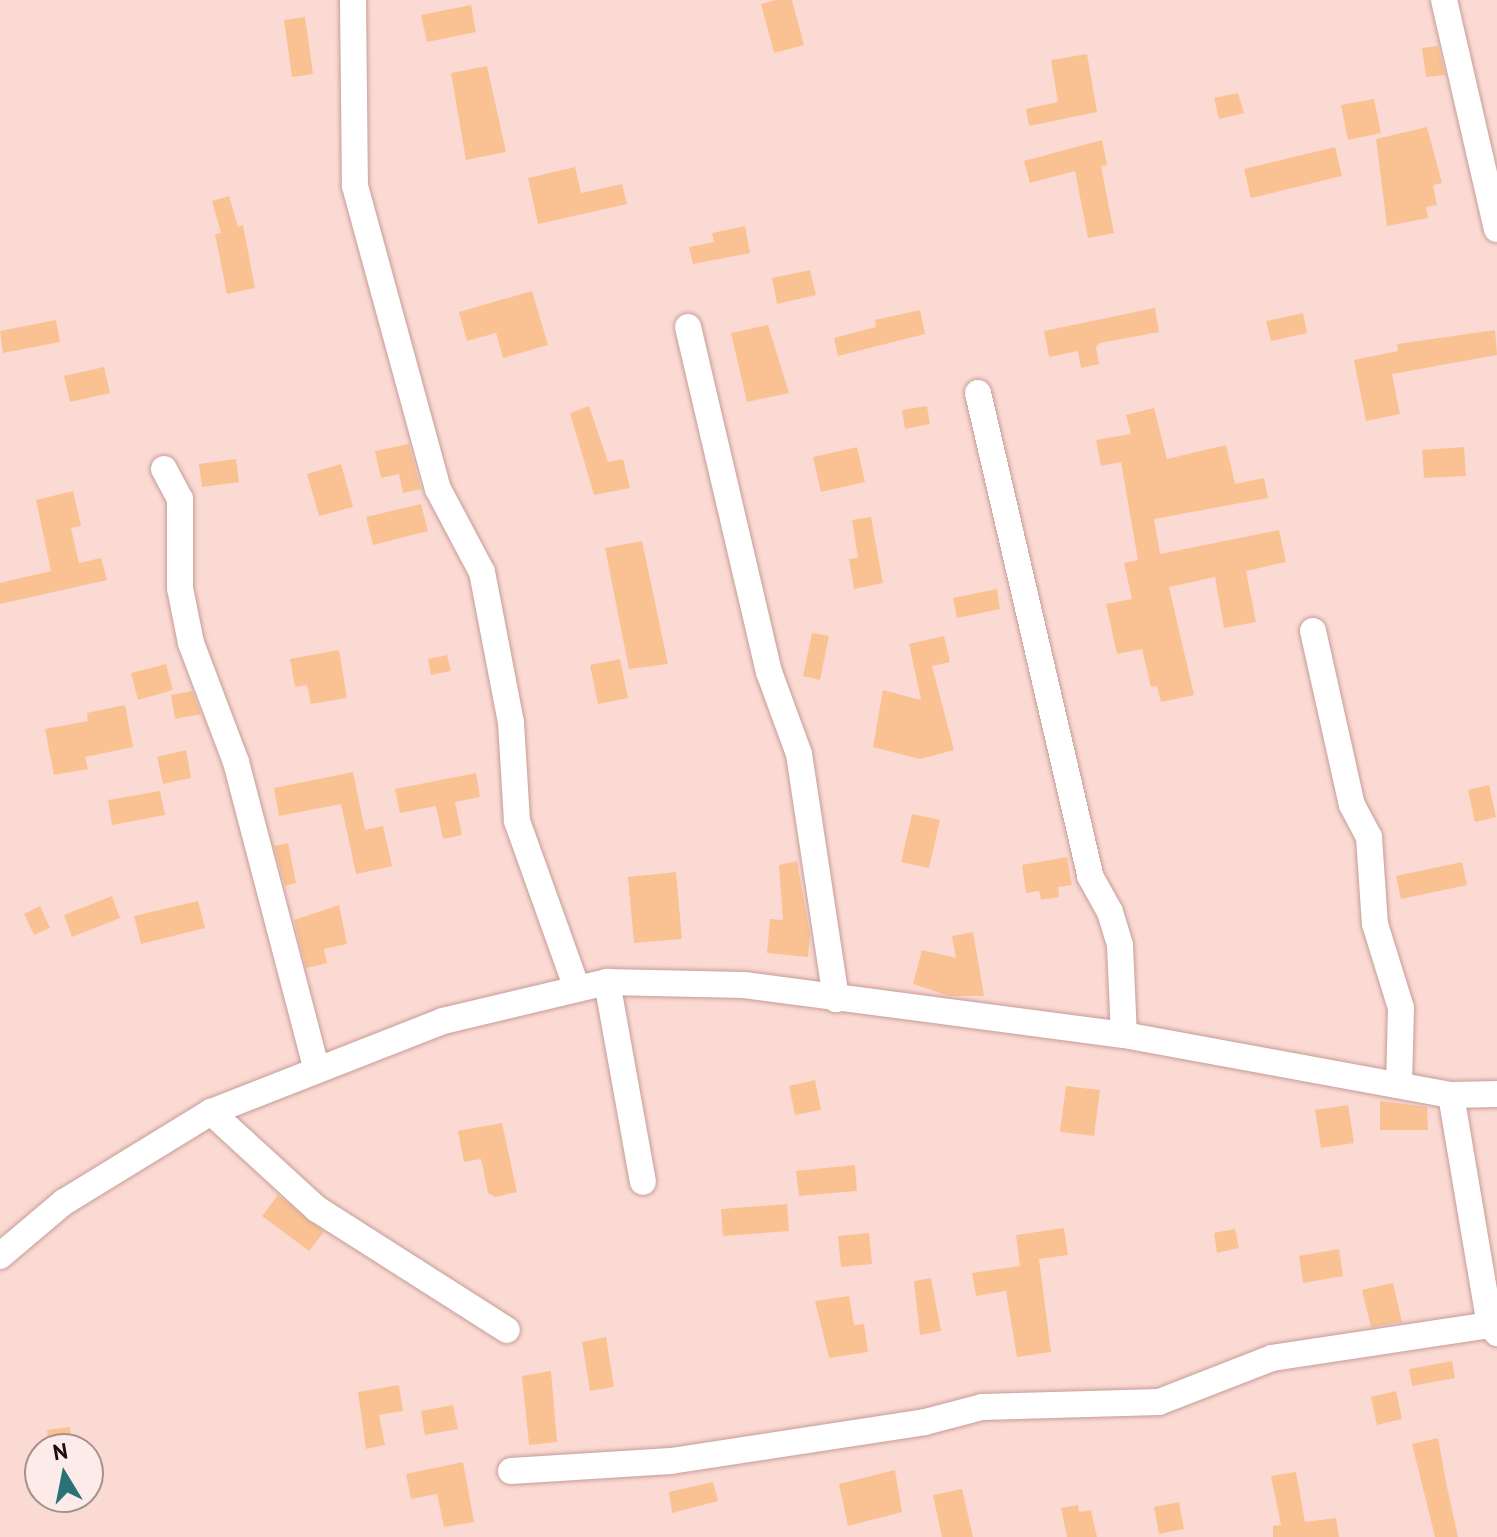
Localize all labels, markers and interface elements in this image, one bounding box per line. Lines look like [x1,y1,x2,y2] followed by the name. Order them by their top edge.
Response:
[24,1433,104,1513] north arrow
[51,1436,70,1466] text: N

